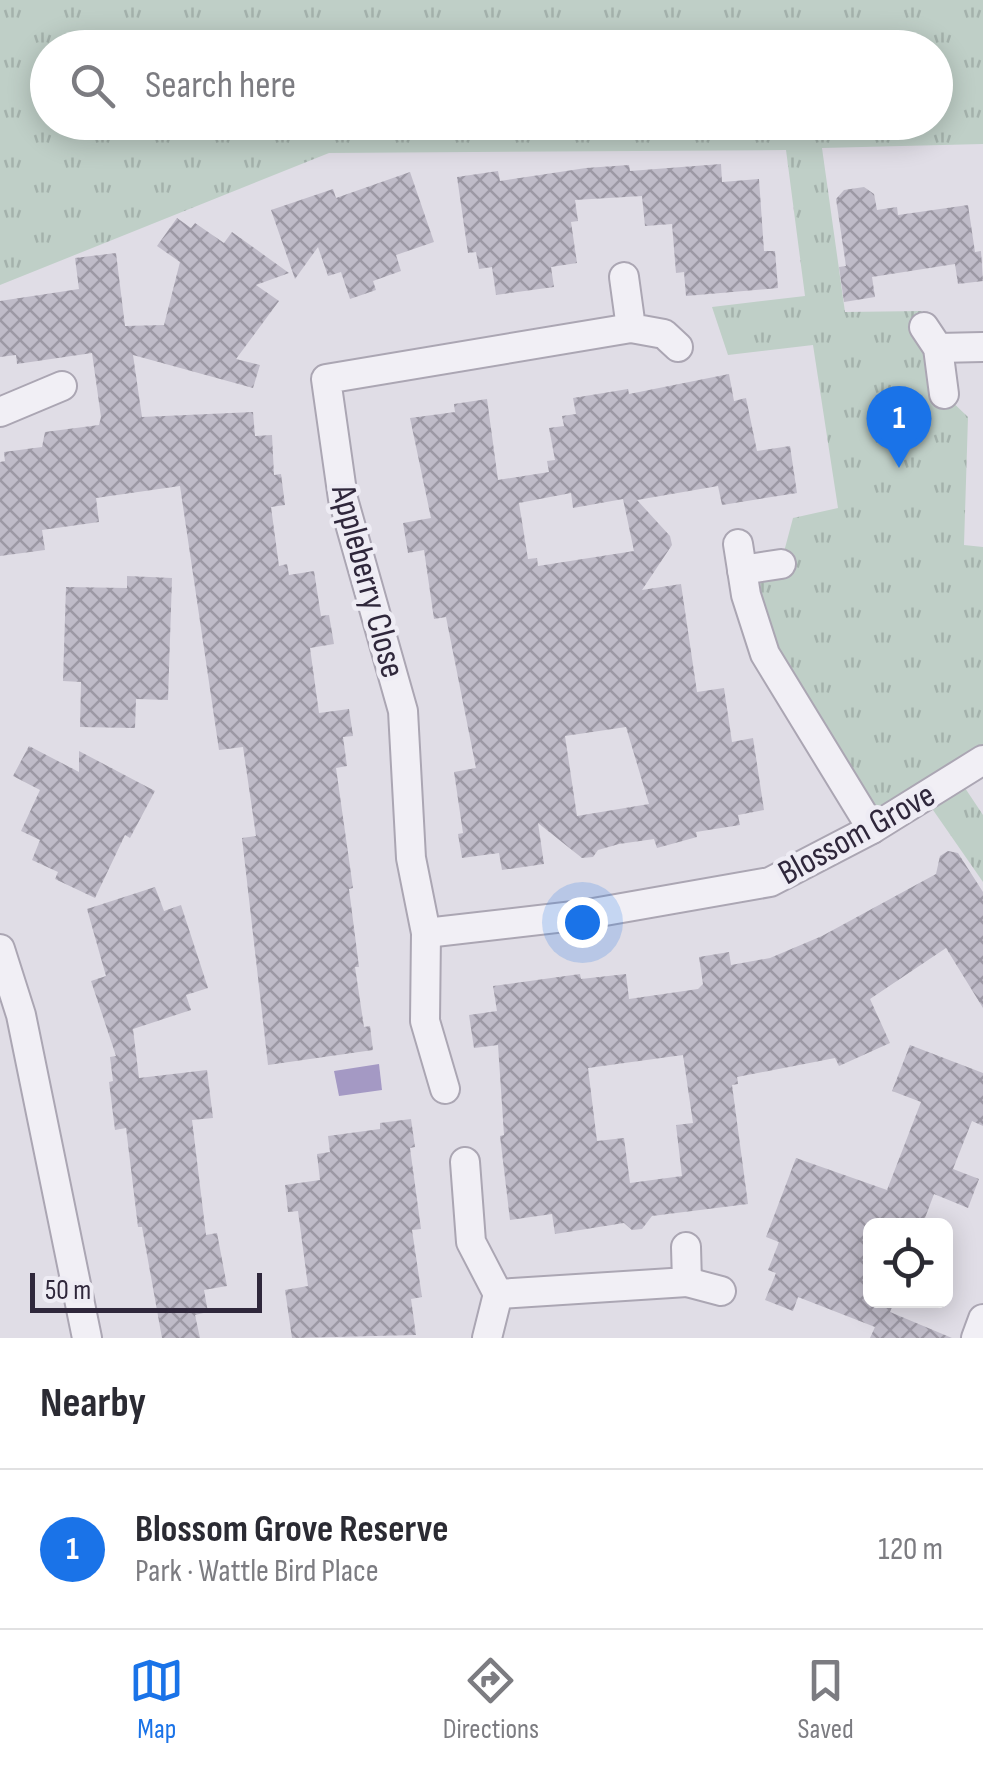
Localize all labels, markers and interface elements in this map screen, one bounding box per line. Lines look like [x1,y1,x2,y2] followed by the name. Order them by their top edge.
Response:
[30,30,953,140] search box
[65,58,120,113] icon: search
[145,63,296,108] text: Search here
[866,386,932,468] pin: 1
[321,479,414,683] street label: Appleberry Close
[771,774,943,895] street label: Blossom Grove
[557,897,608,948] your location
[863,1218,953,1308] map controls
[863,1218,953,1308] button: locate
[30,1268,262,1312] scale bar
[45,1274,91,1307] text: 50 m
[40,1378,146,1429] text: Nearby
[135,1507,448,1552] text: Blossom Grove Reserve
[66,1530,79,1569] text: 1
[878,1530,943,1569] text: 120 m
[135,1552,379,1591] text: Park · Wattle Bird Place
[129,1653,184,1746] tab: Map
[443,1653,539,1746] tab: Directions
[798,1653,854,1746] tab: Saved

